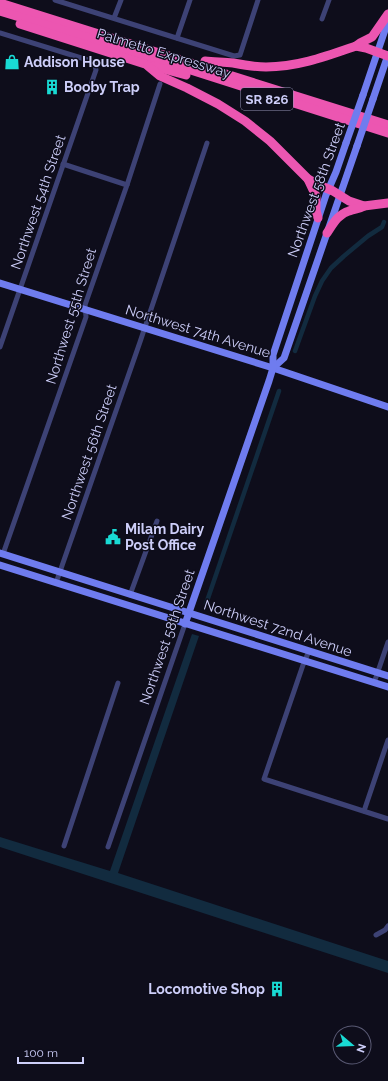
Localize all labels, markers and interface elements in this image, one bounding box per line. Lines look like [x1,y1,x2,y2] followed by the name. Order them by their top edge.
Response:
[95,25,233,81] street label: Palmetto Expressway
[3,53,21,71] shop icon: Addison House
[24,54,125,70] place label: Addison House
[43,78,61,96] building icon: Booby Trap
[64,79,140,95] place label: Booby Trap
[241,88,293,110] road number: SR 826
[284,120,348,260] street label: Northwest 58th Street
[7,132,69,271] street label: Northwest 54th Street
[43,246,99,386] street label: Northwest 55th Street
[124,301,272,361] street label: Northwest 74th Avenue
[58,382,120,522] street label: Northwest 56th Street
[125,521,205,553] place label: Milam Dairy Post Office
[104,528,122,546] public building icon: Milam Dairy Post Office
[136,567,198,707] street label: Northwest 58th Street
[202,596,354,660] street label: Northwest 72nd Avenue
[268,980,286,998] building icon: Locomotive Shop
[148,981,265,997] place label: Locomotive Shop
[332,1025,372,1065] north arrow
[18,1039,83,1065] scale bar
[353,1042,368,1054] text: N
[24,1046,58,1060] text: 100 m

